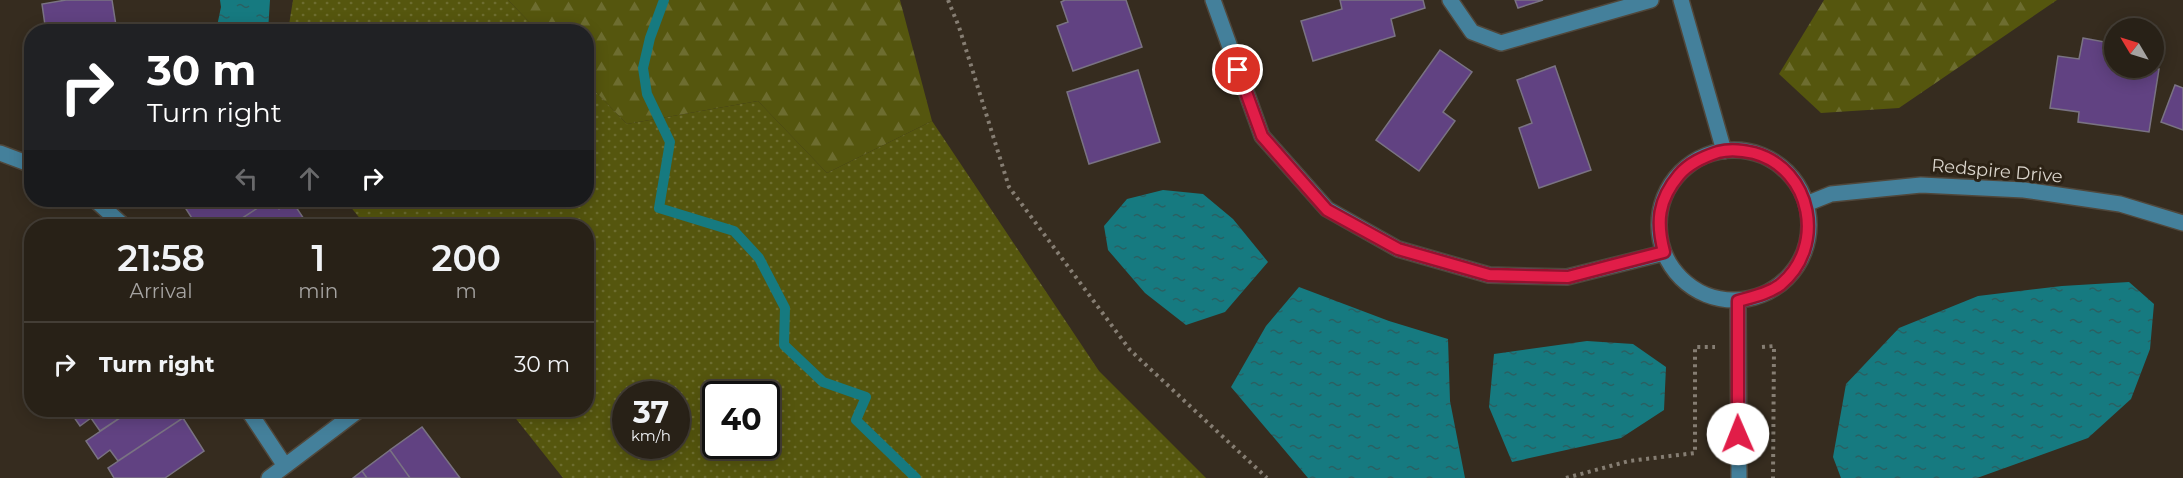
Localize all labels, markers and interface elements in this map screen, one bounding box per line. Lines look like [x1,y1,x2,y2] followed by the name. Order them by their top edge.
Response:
[2104,18,2164,78] north arrow
[2104,18,2164,78] map controls
[147,44,256,96] text: 30 m
[1212,44,1263,95] pin
[48,48,126,126] icon: right
[1221,53,1254,86] icon: arrive
[147,96,282,129] text: Turn right
[1930,154,2064,188] street label: Redspire Drive
[230,162,263,195] icon: left
[293,162,326,195] icon: ahead
[356,162,389,195] icon: right
[117,236,205,280] text: 21:58
[311,236,325,280] text: 1
[431,236,501,280] text: 200
[130,279,193,303] text: Arrival
[298,279,338,303] text: min
[456,279,477,303] text: m
[48,348,81,381] icon: right
[99,351,214,378] text: Turn right
[514,351,570,378] text: 30 m
[702,381,780,459] speed limit sign: 40
[633,394,669,431] text: 37
[1706,402,1770,466] position arrow
[631,426,671,445] text: km/h

